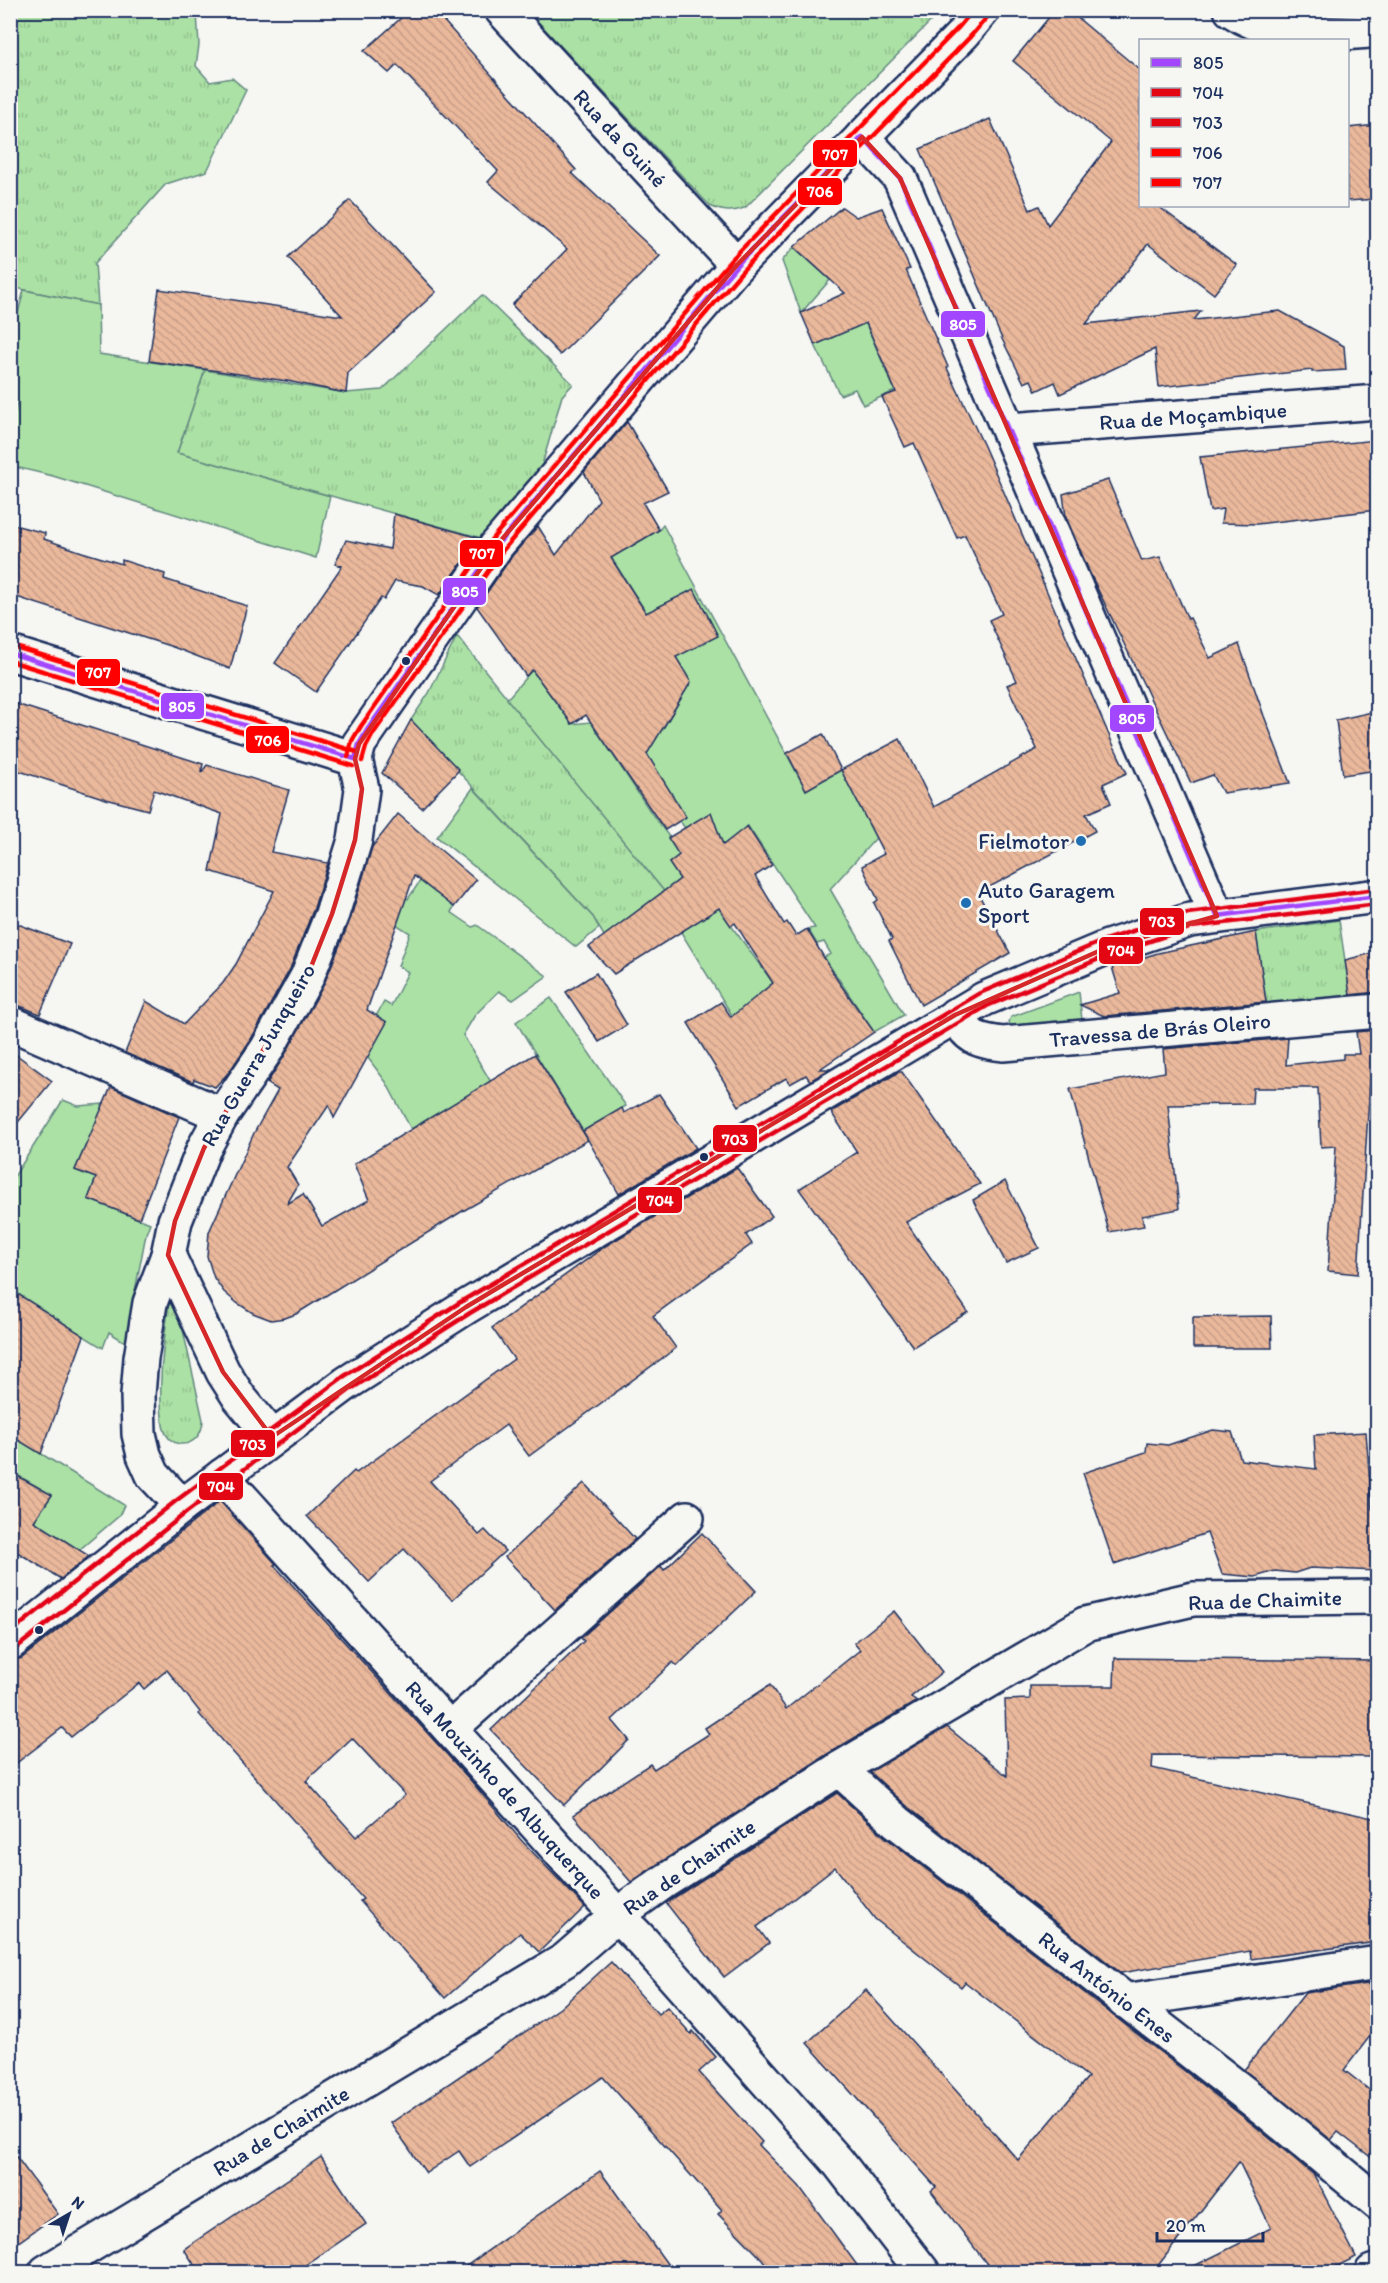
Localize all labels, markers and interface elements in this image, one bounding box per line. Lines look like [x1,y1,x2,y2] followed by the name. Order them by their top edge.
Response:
[1139,39,1349,207] legend
[1193,52,1223,74] text: 805
[1193,82,1224,104] text: 704
[568,83,672,193] street label: Rua da Guiné
[1193,112,1223,134] text: 703
[812,139,858,168] line badge: 707
[1193,142,1223,164] text: 706
[821,145,848,164] text: 707
[1193,172,1222,194] text: 707
[797,177,843,206] line badge: 706
[806,182,834,201] text: 706
[940,310,986,338] line badge: 805
[949,315,977,334] text: 805
[1098,396,1288,436] street label: Rua de Moçambique
[459,539,504,568] line badge: 707
[468,544,495,563] text: 707
[442,577,487,606] line badge: 805
[451,582,479,601] text: 805
[400,655,412,667] unlabelled marker
[76,658,121,687] line badge: 707
[84,663,111,682] text: 707
[160,692,205,720] line badge: 805
[168,697,196,716] text: 805
[1109,704,1155,733] line badge: 805
[1118,709,1146,728] text: 805
[245,725,290,754] line badge: 706
[254,731,282,750] text: 706
[978,828,1069,855] place label: Fielmotor
[1074,834,1088,848] marker: Fielmotor
[978,877,1116,929] place label: Auto Garagem Sport
[959,896,973,910] marker: Auto Garagem Sport
[1139,907,1185,936] line badge: 703
[1148,912,1176,931] text: 703
[1098,936,1144,965] line badge: 704
[1106,941,1135,960] text: 704
[195,959,321,1151] street label: Rua Guerra Junqueiro
[1048,1007,1272,1053] street label: Travessa de Brás Oleiro
[712,1124,758,1153] line badge: 703
[721,1130,749,1149] text: 703
[698,1151,710,1163] unlabelled marker
[637,1186,683,1214] line badge: 704
[645,1191,674,1210] text: 704
[230,1429,276,1458] line badge: 703
[239,1435,267,1454] text: 703
[198,1472,244,1501] line badge: 704
[206,1477,235,1496] text: 704
[1187,1584,1343,1616] street label: Rua de Chaimite
[33,1624,45,1636] unlabelled marker
[400,1675,610,1905] street label: Rua Mouzinho de Albuquerque
[617,1813,761,1921] street label: Rua de Chaimite
[1033,1925,1181,2049] street label: Rua António Enes
[208,2080,354,2182] street label: Rua de Chaimite
[39,2184,99,2244] north arrow
[68,2192,88,2214] text: N
[1157,2205,1264,2243] scale bar
[1166,2215,1206,2237] text: 20 m

